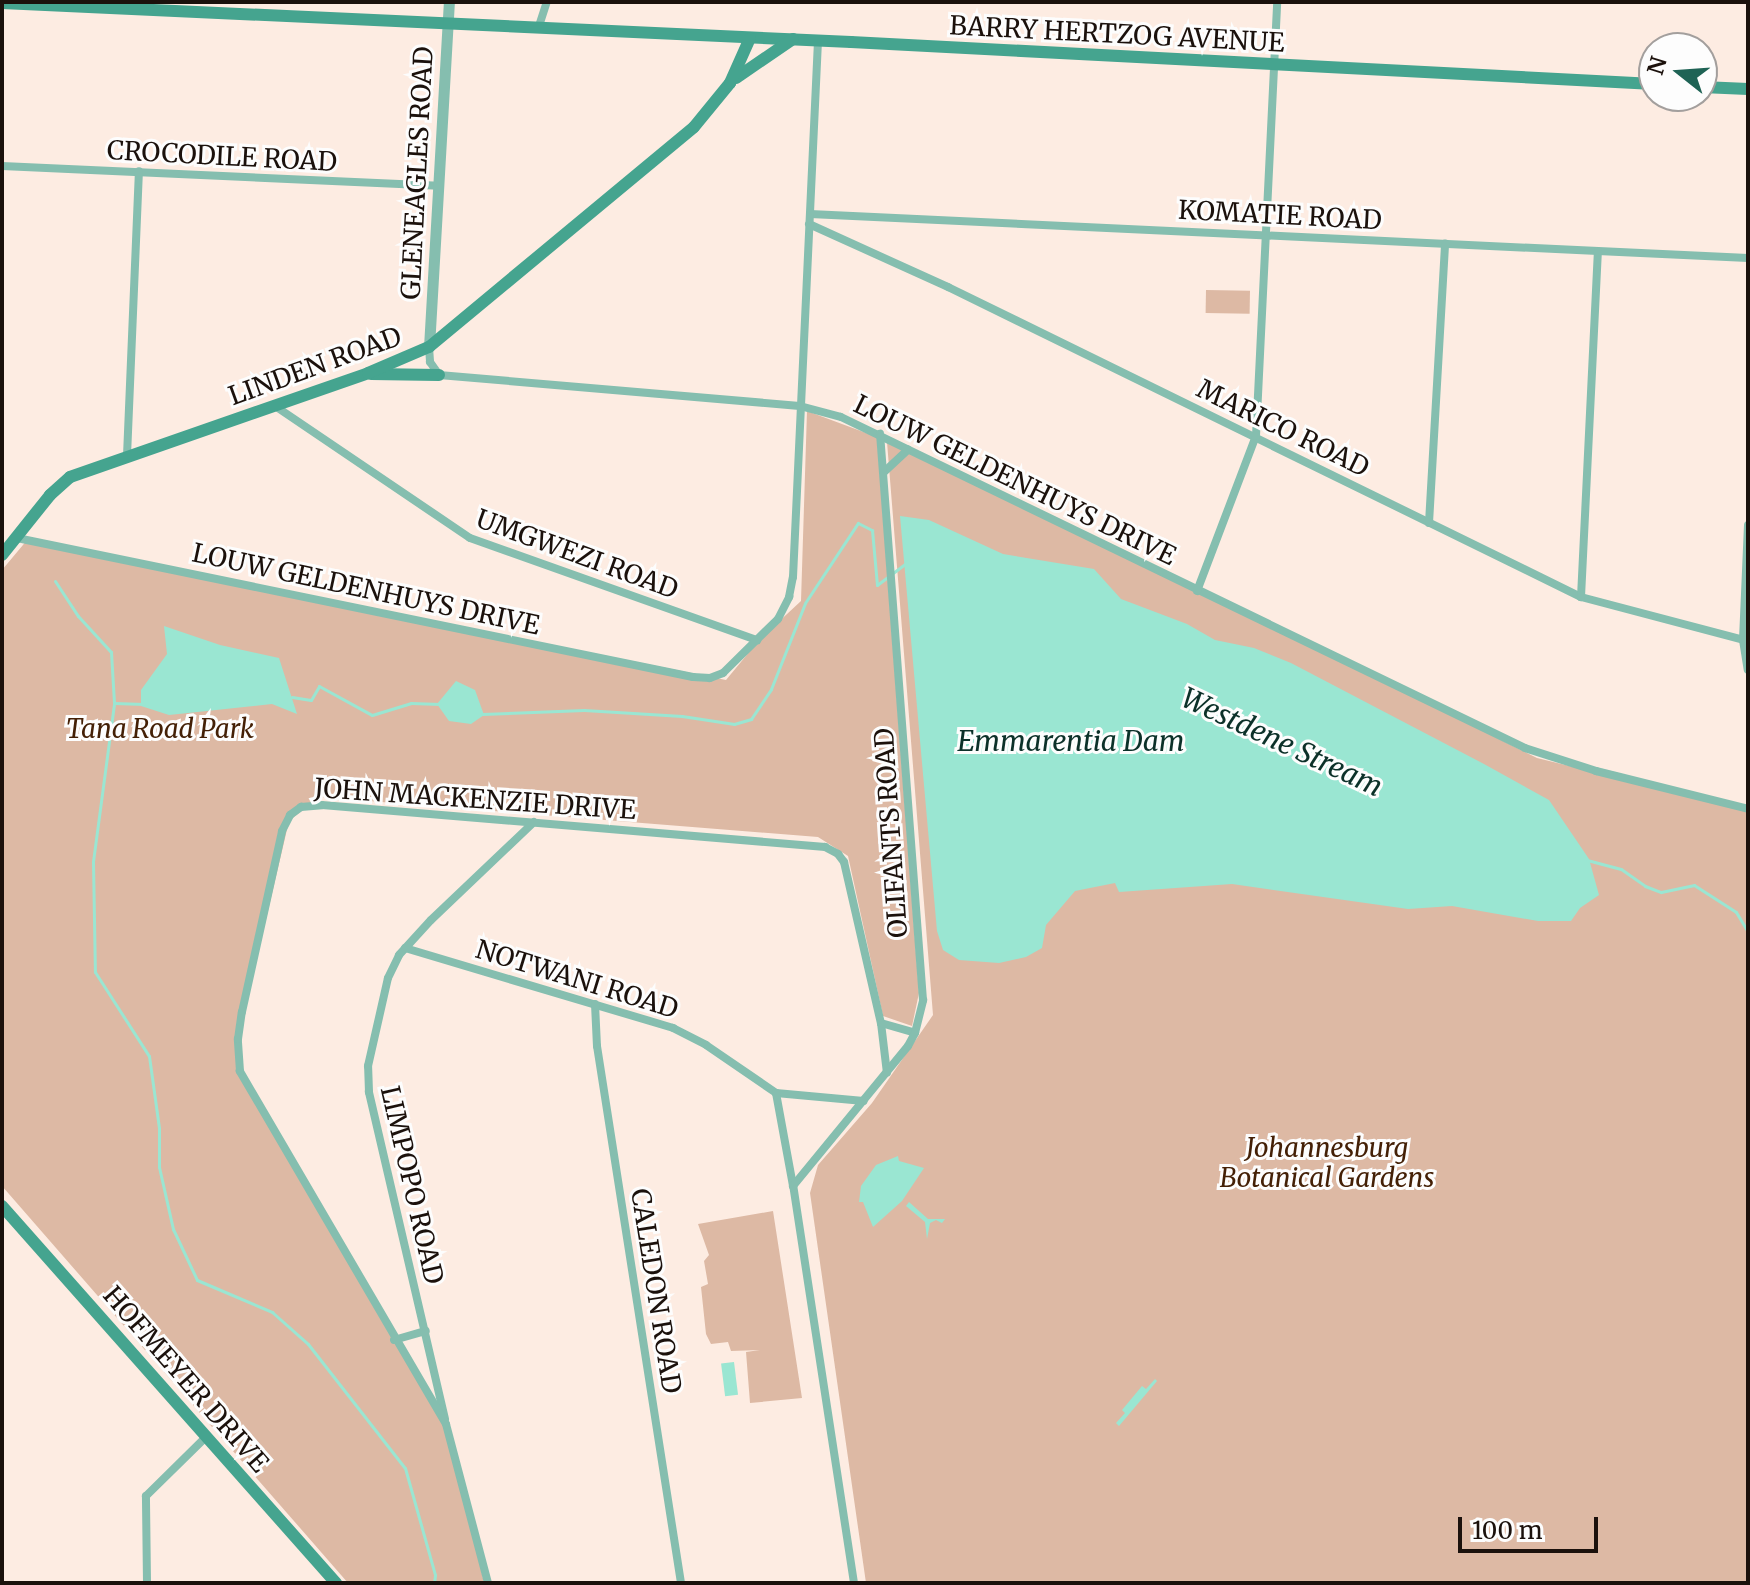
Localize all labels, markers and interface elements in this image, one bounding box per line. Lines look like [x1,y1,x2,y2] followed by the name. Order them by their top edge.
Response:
[949,10,1285,58] street label: BARRY HERTZOG AVENUE
[1638,32,1718,112] north arrow
[395,46,439,300] street label: GLENEAGLES ROAD
[1641,53,1673,78] text: N
[106,134,338,178] street label: CROCODILE ROAD
[1177,194,1383,236] street label: KOMATIE ROAD
[224,320,406,412] street label: LINDEN ROAD
[1192,373,1374,483] street label: MARICO ROAD
[849,388,1181,572] street label: LOUW GELDENHUYS DRIVE
[472,503,682,605] street label: UMGWEZI ROAD
[189,537,543,641] street label: LOUW GELDENHUYS DRIVE
[1176,681,1388,803] water label: Westdene Stream
[66,713,254,745] park label: Tana Road Park
[957,724,1185,758] water label: Emmarentia Dam
[868,727,914,939] street label: OLIFANTS ROAD
[313,772,637,826] street label: JOHN MACKENZIE DRIVE
[472,933,682,1025] street label: NOTWANI ROAD
[374,1083,450,1287] street label: LIMPOPO ROAD
[1220,1132,1434,1194] park label: Johannesburg Botanical Gardens
[624,1186,688,1396] street label: CALEDON ROAD
[97,1280,275,1478] street label: HOFMEYER DRIVE
[1462,1501,1602,1551] scale bar
[1472,1515,1542,1546] text: 100 m

